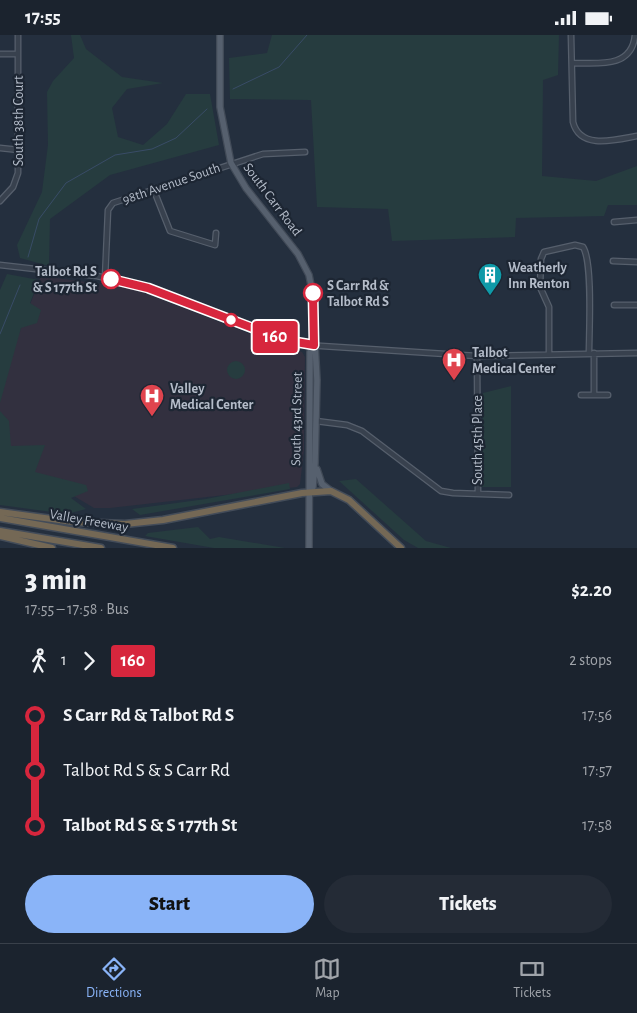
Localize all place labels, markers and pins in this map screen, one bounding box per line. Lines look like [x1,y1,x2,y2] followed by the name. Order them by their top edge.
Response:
[508,261,570,291] place label: Weatherly Inn Renton
[477,262,503,296] building icon: Weatherly Inn Renton
[33,265,97,295] place label: Talbot Rd S & S 177th St
[101,269,121,289] marker: Talbot Rd S & S 177th St
[327,279,389,309] place label: S Carr Rd & Talbot Rd S
[303,283,323,303] marker: S Carr Rd & Talbot Rd S
[224,313,238,327] unlabelled marker
[472,346,556,376] place label: Talbot Medical Center
[441,347,467,381] hospital icon: Talbot Medical Center
[170,382,254,412] place label: Valley Medical Center
[139,383,165,417] hospital icon: Valley Medical Center

